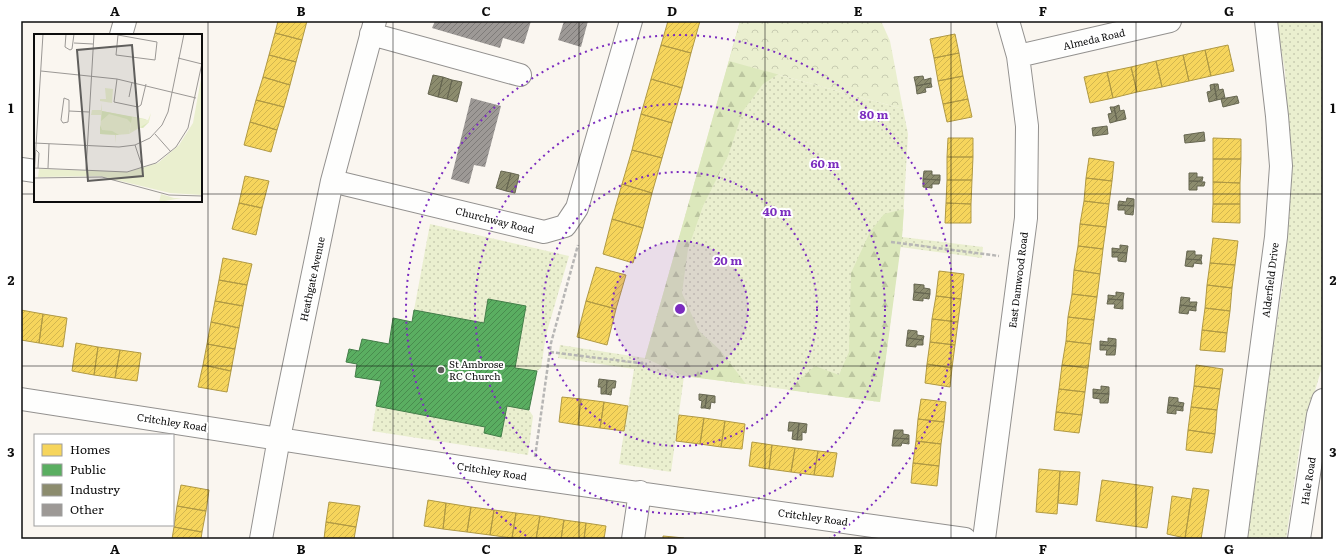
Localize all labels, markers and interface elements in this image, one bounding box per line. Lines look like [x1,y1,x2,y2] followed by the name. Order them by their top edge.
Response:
[110,1,120,20] text: A
[297,1,306,20] text: B
[481,1,491,20] text: C
[667,1,677,20] text: D
[854,1,863,20] text: E
[1039,1,1047,20] text: F
[1224,1,1234,20] text: G
[1061,24,1126,53] street label: Almeda Road
[34,34,202,202] inset map
[8,98,14,117] text: 1
[1330,98,1336,117] text: 1
[860,105,888,123] text: 80 m
[811,154,839,172] text: 60 m
[454,202,536,237] street label: Churchway Road
[763,202,792,220] text: 40 m
[1004,231,1031,329] street label: East Damwood Road
[295,235,328,323] street label: Heathgate Avenue
[1257,242,1282,318] street label: Alderfield Drive
[714,251,742,269] text: 20 m
[8,270,15,289] text: 2
[1330,270,1337,289] text: 2
[673,302,687,316] centre of rings
[449,356,504,383] place label: St Ambrose RC Church
[436,365,446,375] marker: St Ambrose RC Church
[136,409,208,434] street label: Critchley Road
[34,434,174,526] legend
[70,440,110,458] text: Homes
[7,442,15,461] text: 3
[1329,442,1337,461] text: 3
[1296,456,1319,506] street label: Hale Road
[456,458,528,483] street label: Critchley Road
[70,460,106,478] text: Public
[70,480,120,498] text: Industry
[70,500,104,518] text: Other
[777,504,849,529] street label: Critchley Road
[110,539,120,558] text: A
[297,539,306,558] text: B
[481,539,491,558] text: C
[667,539,677,558] text: D
[854,539,863,558] text: E
[1039,539,1047,558] text: F
[1224,539,1234,558] text: G

